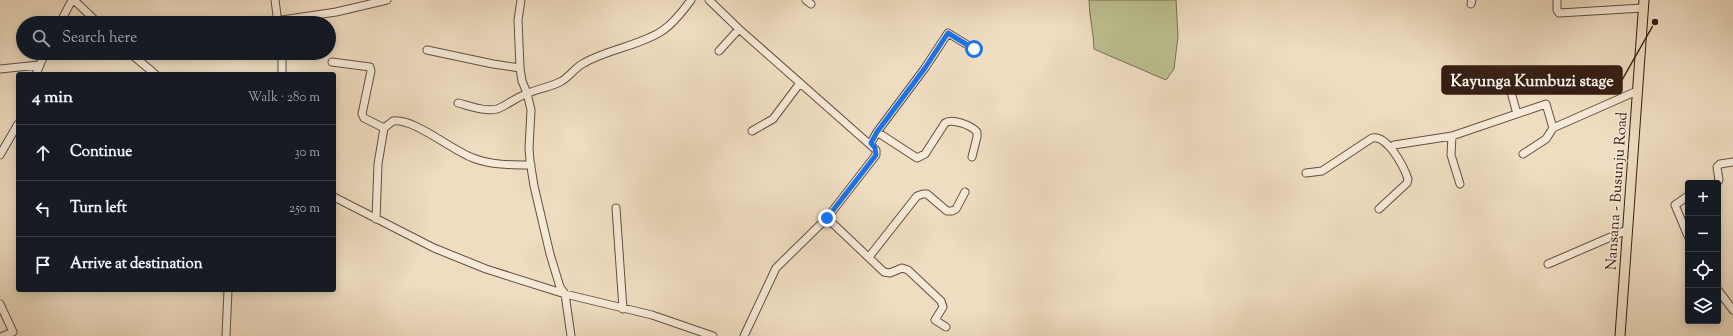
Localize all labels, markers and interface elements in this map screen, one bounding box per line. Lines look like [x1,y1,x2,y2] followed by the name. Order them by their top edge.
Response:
[16,16,336,60] search box
[30,27,52,49] icon: search
[62,28,137,49] text: Search here
[965,40,983,58] route start
[1442,66,1622,94] callout: Kayunga Kumbuzi stage
[1450,71,1614,94] text: Kayunga Kumbuzi stage
[32,86,73,110] text: 4 min
[248,89,320,107] text: Walk · 280 m
[1601,111,1634,271] street label: Nansana - Busunju Road
[32,142,54,164] icon: ahead
[70,142,132,163] text: Continue
[294,144,320,162] text: 30 m
[1685,180,1721,324] map controls
[1685,180,1721,216] button: +
[32,198,54,220] icon: left
[70,198,127,219] text: Turn left
[289,200,320,218] text: 250 m
[818,209,836,227] route end
[1685,216,1721,252] button: −
[1685,252,1721,288] button: locate
[32,254,54,276] icon: arrive
[70,254,203,275] text: Arrive at destination
[1685,288,1721,324] button: layers

